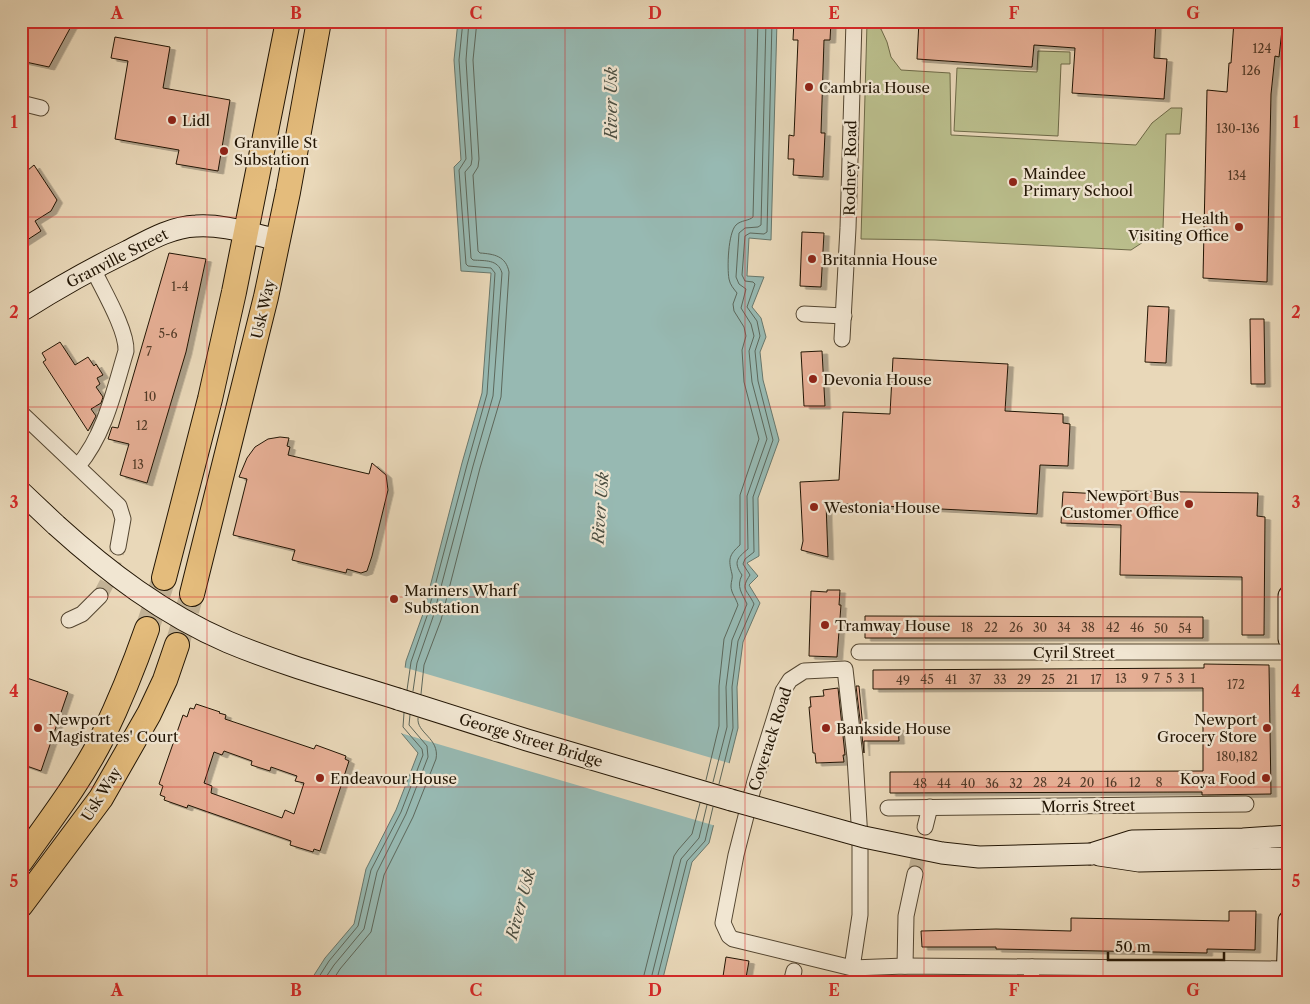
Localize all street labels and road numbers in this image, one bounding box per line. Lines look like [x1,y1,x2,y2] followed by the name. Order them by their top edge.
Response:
[840,120,860,216] street label: Rodney Road
[63,224,172,292] street label: Granville Street
[247,277,279,341] street label: Usk Way
[1033,643,1116,662] street label: Cyril Street
[744,685,796,793] street label: Coverack Road
[457,709,605,771] street label: George Street Bridge
[77,763,125,825] street label: Usk Way
[1041,796,1136,816] street label: Morris Street

